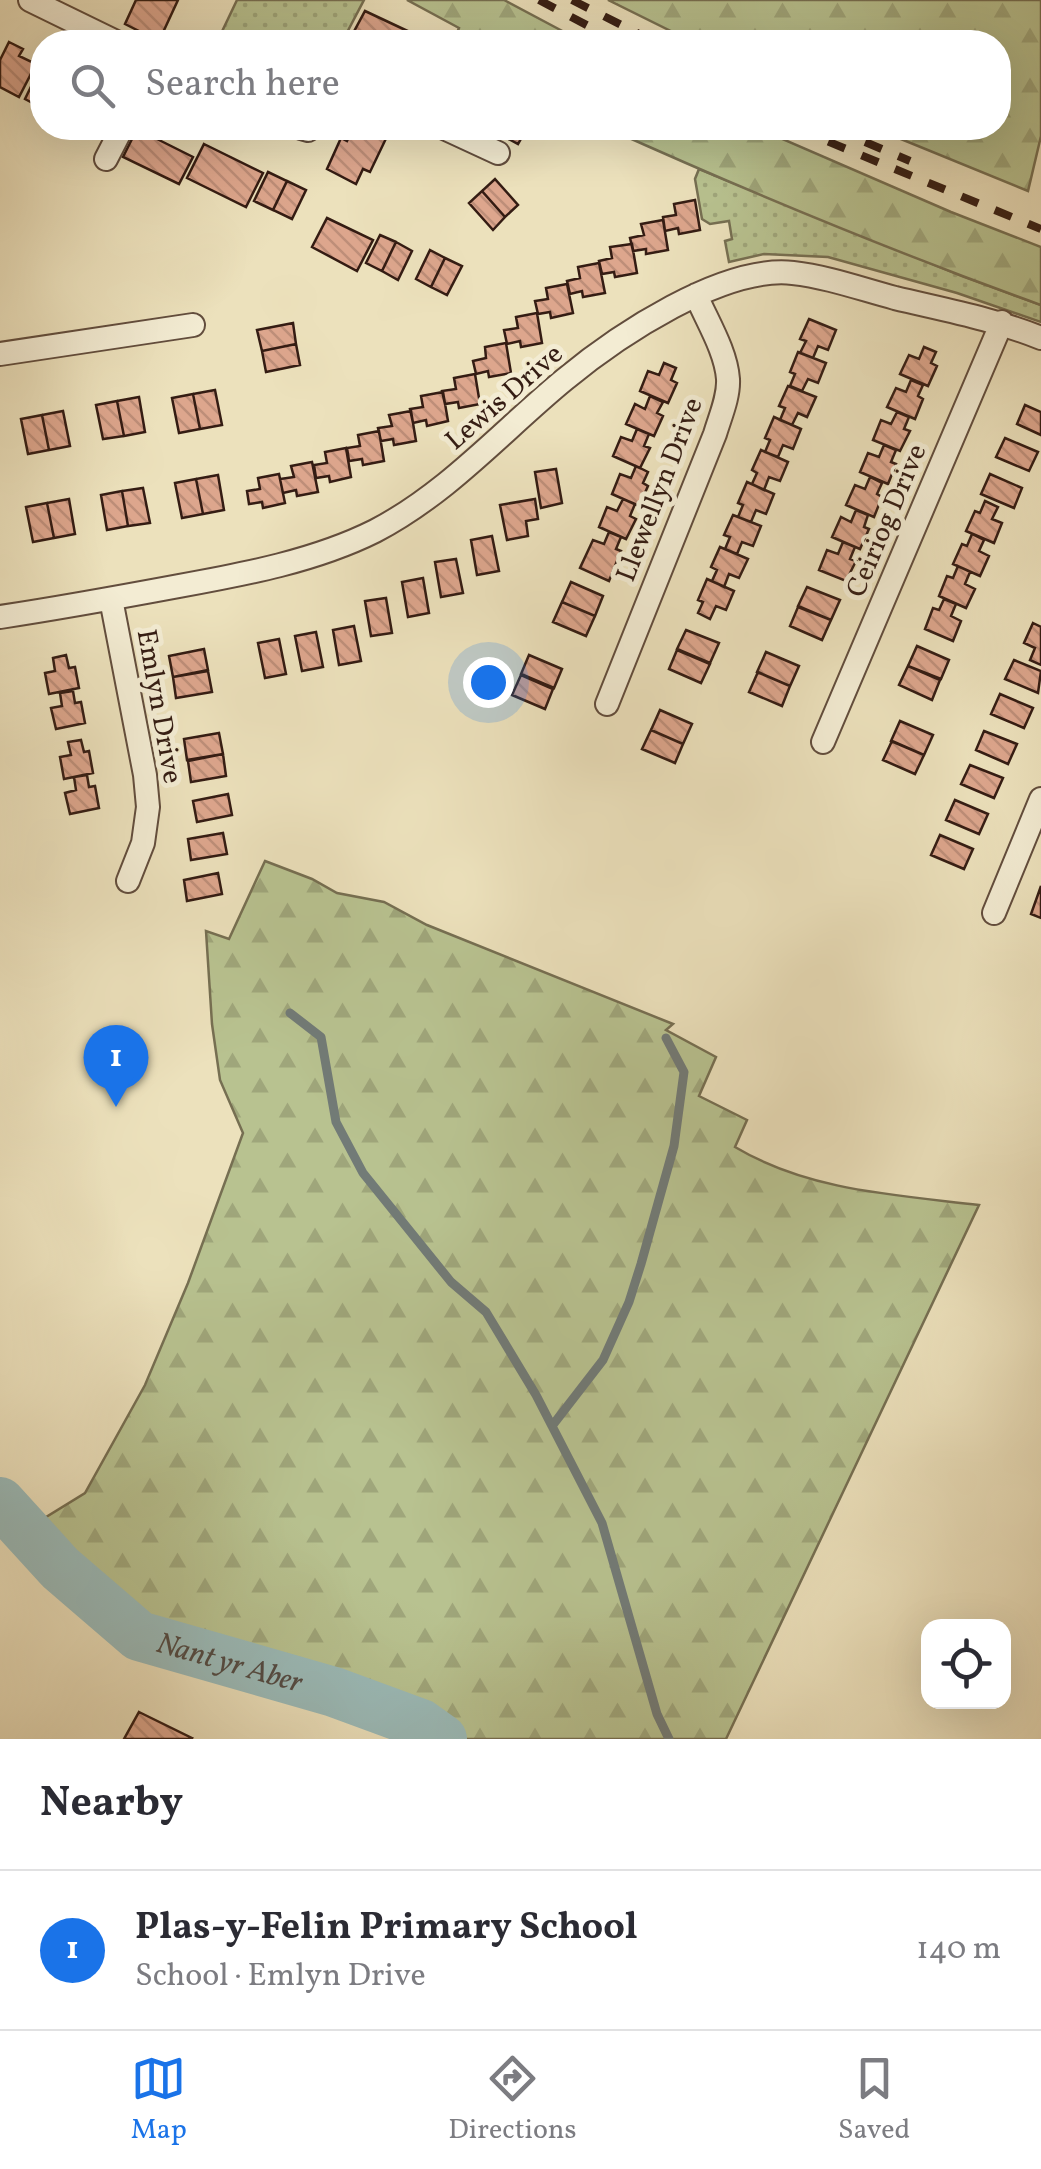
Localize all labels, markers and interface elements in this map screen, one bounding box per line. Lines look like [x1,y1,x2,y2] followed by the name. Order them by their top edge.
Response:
[30,30,1011,140] search box
[65,58,120,113] icon: search
[145,59,340,112] text: Search here
[437,336,572,460] street label: Lewis Drive
[607,392,713,588] street label: Llewellyn Drive
[837,438,937,604] street label: Ceiriog Drive
[126,626,191,787] street label: Emlyn Drive
[463,657,514,708] your location
[84,1024,148,1107] pin: 1
[921,1619,1011,1709] map controls
[921,1619,1011,1709] button: locate
[151,1623,308,1705] water label: Nant yr Aber
[40,1775,183,1834] text: Nearby
[135,1902,638,1955] text: Plas-y-Felin Primary School
[66,1928,79,1972] text: 1
[916,1928,1001,1972] text: 140 m
[135,1955,426,1999] text: School · Emlyn Drive
[131,2051,187,2150] tab: Map
[448,2051,577,2150] tab: Directions
[838,2051,910,2150] tab: Saved

